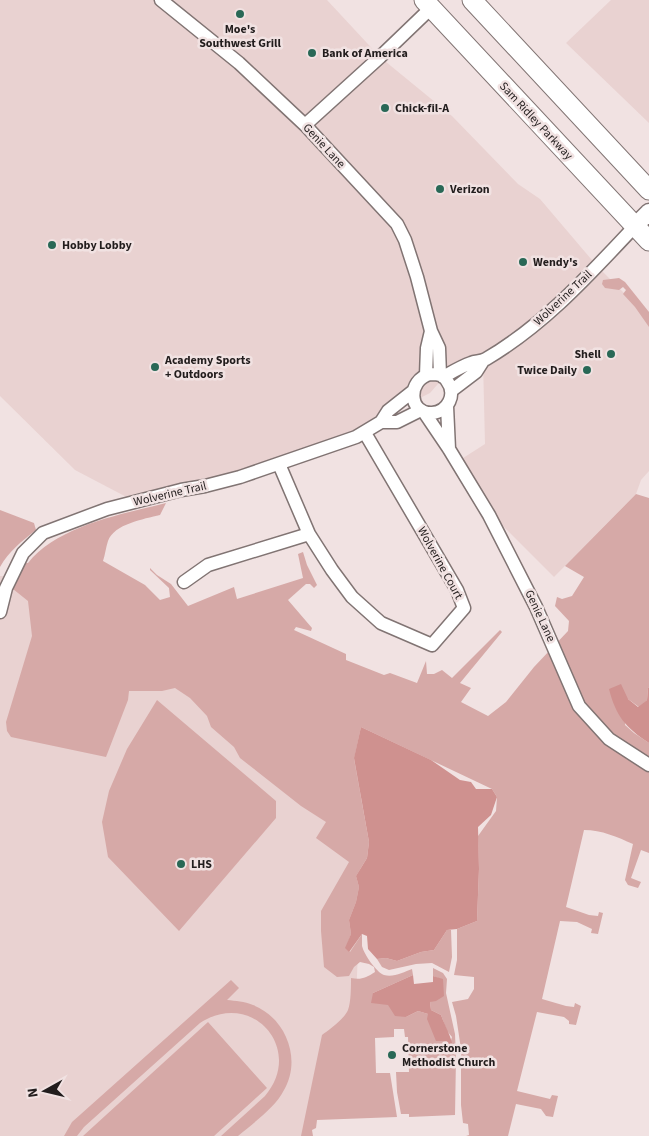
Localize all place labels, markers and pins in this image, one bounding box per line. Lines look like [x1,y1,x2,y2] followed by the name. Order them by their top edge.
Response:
[234,8,246,20] marker: Moe's Southwest Grill
[199,21,281,52] place label: Moe's Southwest Grill
[322,45,408,62] place label: Bank of America
[306,47,318,59] marker: Bank of America
[395,100,449,117] place label: Chick-fil-A
[379,102,391,114] marker: Chick-fil-A
[449,181,490,198] place label: Verizon
[434,183,446,195] marker: Verizon
[62,237,132,254] place label: Hobby Lobby
[46,239,58,251] marker: Hobby Lobby
[533,254,578,271] place label: Wendy's
[517,256,529,268] marker: Wendy's
[574,346,602,363] place label: Shell
[605,348,617,360] marker: Shell
[164,352,251,383] place label: Academy Sports + Outdoors
[149,361,161,373] marker: Academy Sports + Outdoors
[517,362,578,379] place label: Twice Daily
[581,364,593,376] marker: Twice Daily
[191,856,212,873] place label: LHS
[175,858,187,870] marker: LHS
[402,1040,496,1071] place label: Cornerstone Methodist Church
[386,1049,398,1061] marker: Cornerstone Methodist Church

